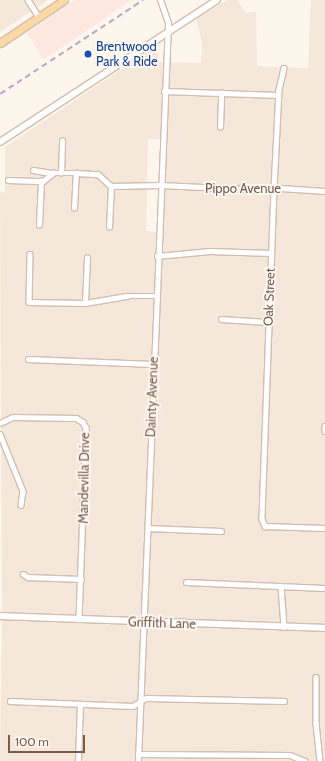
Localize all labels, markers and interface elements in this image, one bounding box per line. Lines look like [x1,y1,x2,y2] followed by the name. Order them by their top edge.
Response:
[96,39,158,70] place label: Brentwood Park & Ride
[83,49,93,59] marker: Brentwood Park & Ride
[205,180,281,196] street label: Pippo Avenue
[260,268,278,326] street label: Oak Street
[143,356,161,438] street label: Dainty Avenue
[75,432,93,524] street label: Mandevilla Drive
[128,614,196,632] street label: Griffith Lane
[10,727,87,753] scale bar
[15,734,49,749] text: 100 m

